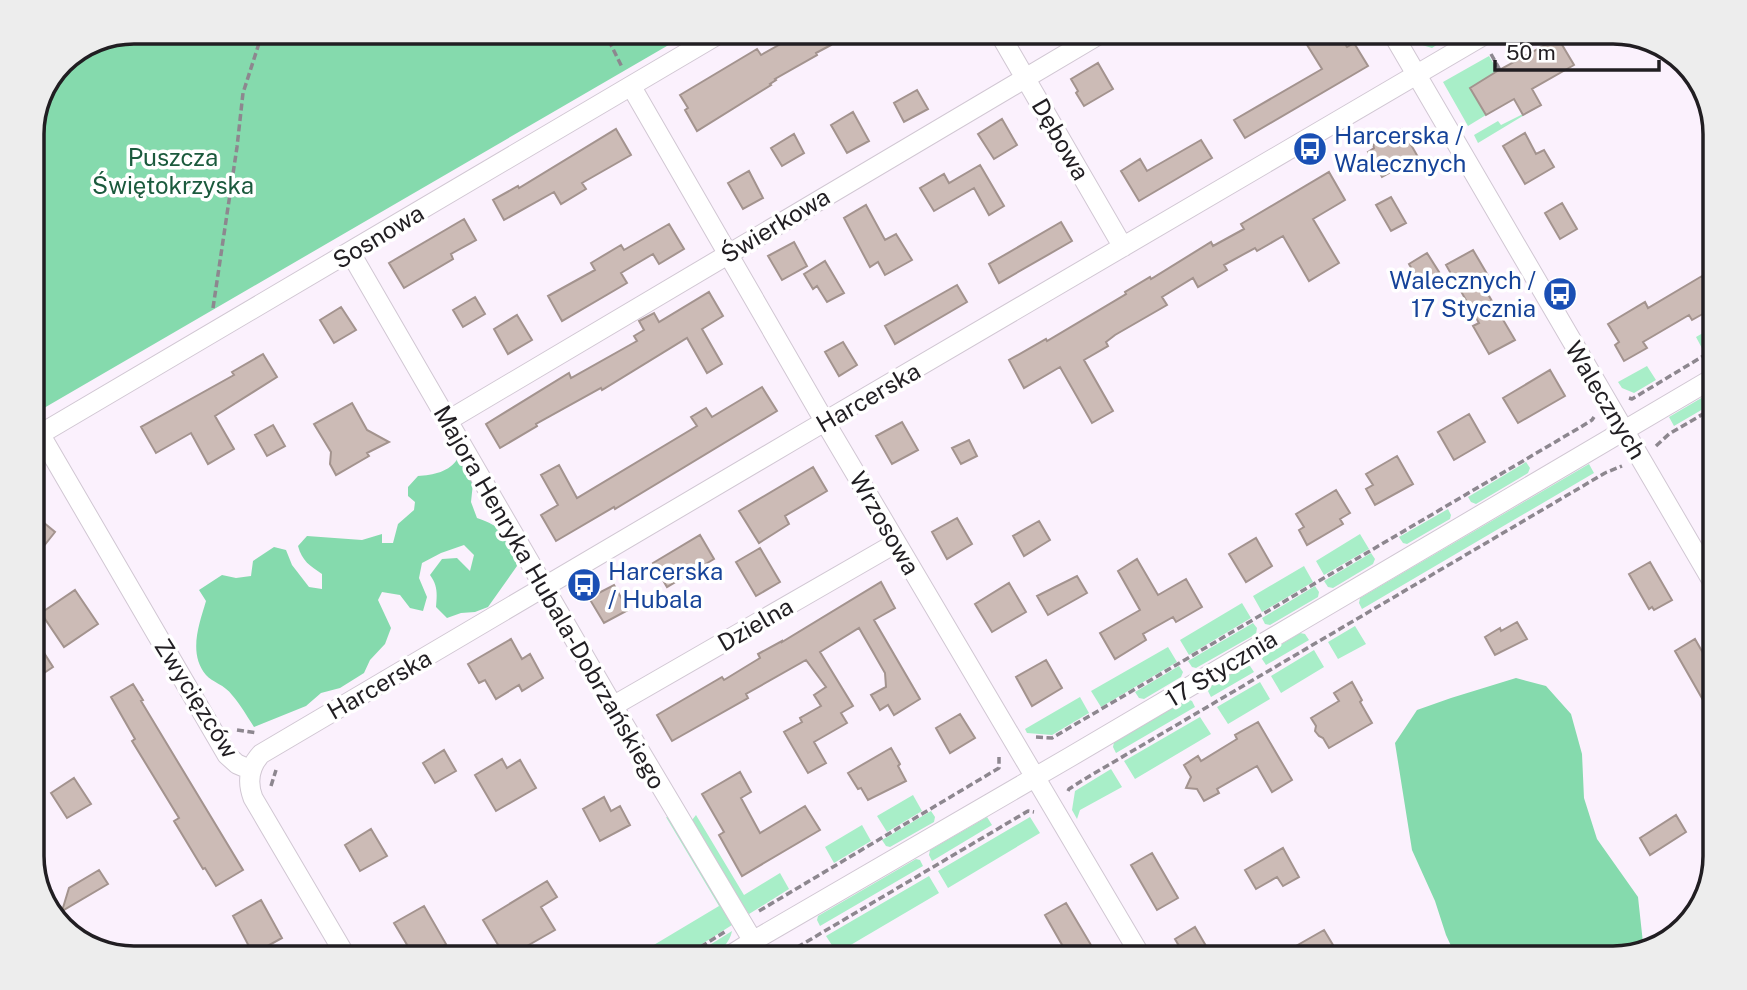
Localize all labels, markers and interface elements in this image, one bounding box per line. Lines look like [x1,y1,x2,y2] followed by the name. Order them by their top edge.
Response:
[1495,28,1660,72] scale bar
[1506,40,1556,65] text: 50 m
[1026,93,1096,185] street label: Dębowa
[1334,121,1466,177] place label: Harcerska / Walecznych
[1291,130,1329,168] bus stop icon: Harcerska / Walecznych
[92,143,254,199] park label: Puszcza Świętokrzyska
[716,182,834,268] street label: Świerkowa
[328,198,428,274] street label: Sosnowa
[1389,266,1537,322] place label: Walecznych / 17 Stycznia
[1541,275,1579,313] bus stop icon: Walecznych / 17 Stycznia
[1560,336,1652,464] street label: Walecznych
[811,356,925,438] street label: Harcerska
[428,400,672,794] street label: Majora Henryka Hubala-Dobrzańskiego
[844,466,926,580] street label: Wrzosowa
[608,557,723,613] place label: Harcerska / Hubala
[565,566,603,604] bus stop icon: Harcerska / Hubala
[713,591,797,657] street label: Dzielna
[1160,624,1282,712] street label: 17 Stycznia
[149,633,245,763] street label: Zwycięzców
[322,643,436,725] street label: Harcerska

